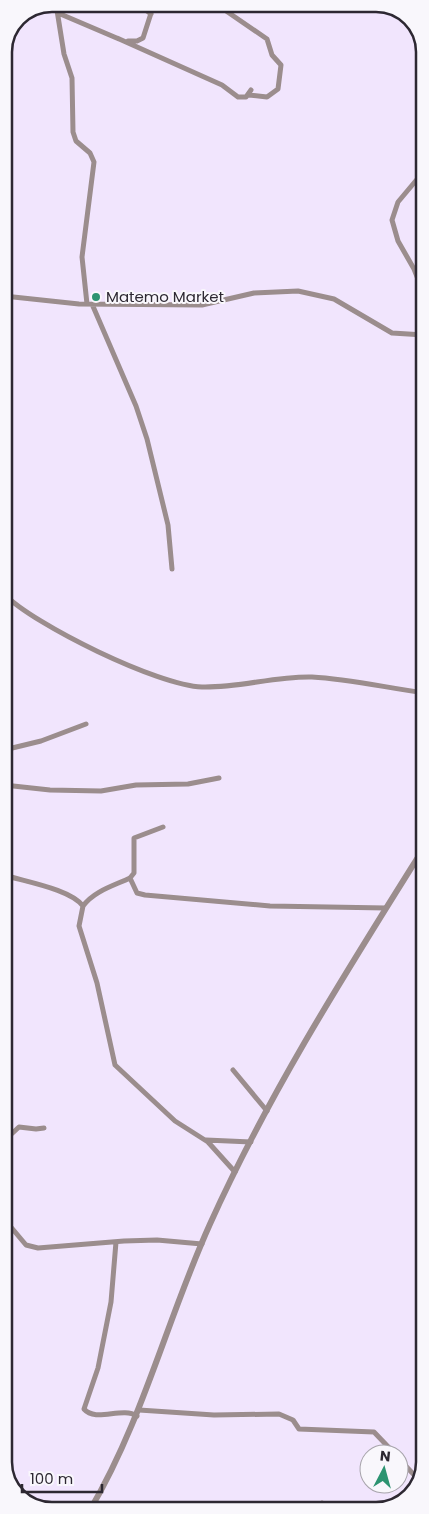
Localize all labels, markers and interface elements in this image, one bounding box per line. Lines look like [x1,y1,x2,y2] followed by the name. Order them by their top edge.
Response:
[106,286,224,307] place label: Matemo Market
[90,291,102,303] marker: Matemo Market
[359,1444,409,1494] north arrow
[379,1446,392,1467] text: N
[22,1462,102,1494] scale bar
[30,1468,73,1489] text: 100 m

